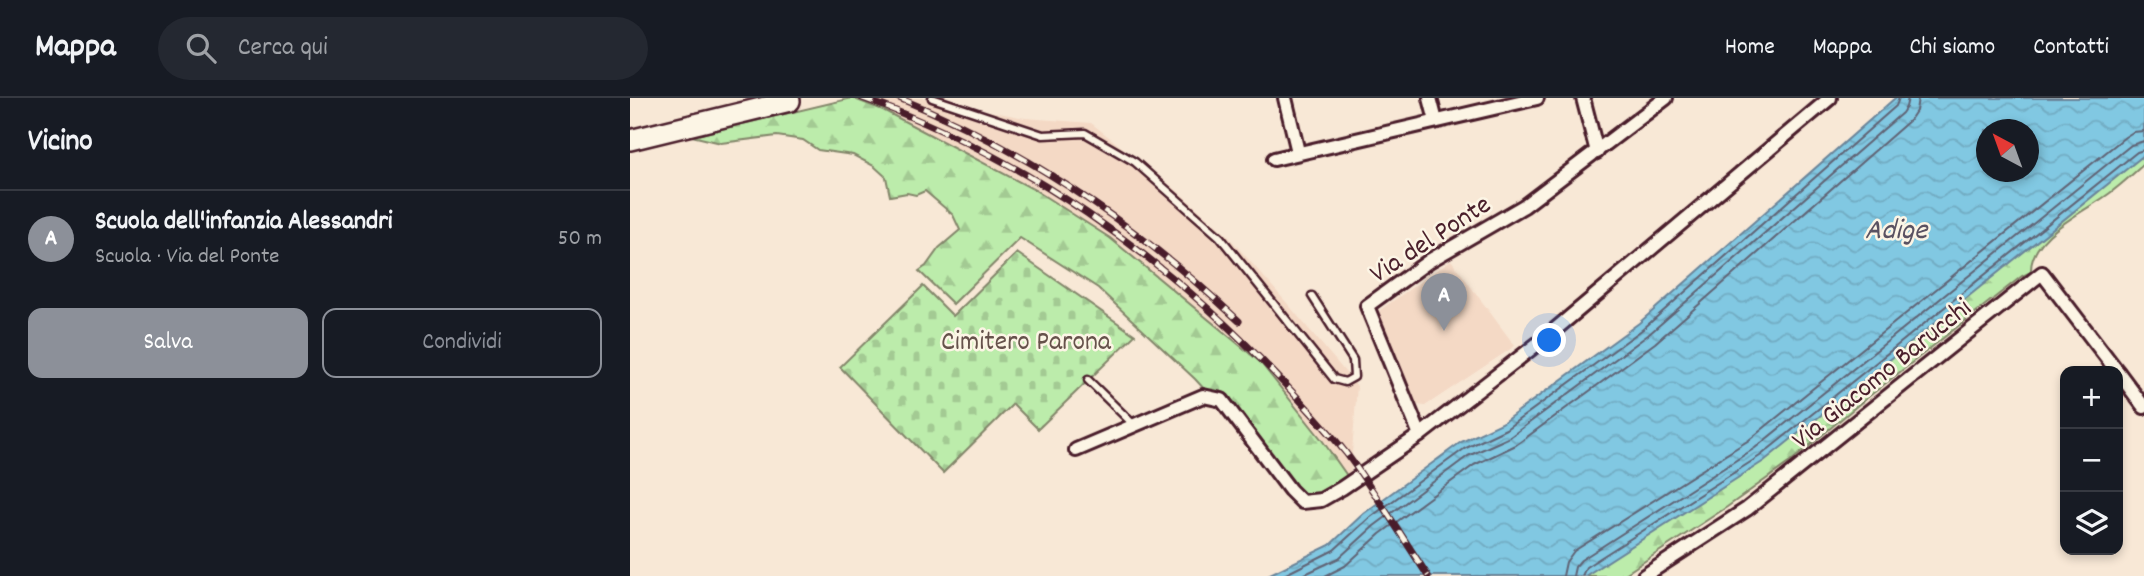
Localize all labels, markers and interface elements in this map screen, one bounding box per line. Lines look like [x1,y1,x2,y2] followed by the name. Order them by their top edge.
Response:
[158,17,648,80] search box
[35,25,116,72] text: Mappa
[182,29,220,67] icon: search
[238,30,328,67] text: Cerca qui
[1725,31,1775,65] text: Home
[1813,31,1872,65] text: Mappa
[1910,31,1995,65] text: Chi siamo
[2033,31,2109,65] text: Contatti
[1976,119,2039,182] north arrow
[28,122,93,165] text: Vicino
[1363,187,1500,295] street label: Via del Ponte
[95,204,393,241] text: Scuola dell'infanzia Alessandri
[1865,211,1929,254] water label: Adige
[45,223,57,256] text: A
[558,223,602,256] text: 50 m
[95,241,279,274] text: Scuola · Via del Ponte
[1421,273,1467,331] pin: A
[1784,291,1982,461] street label: Via Giacomo Barucchi
[28,308,308,378] button: Salva
[322,308,602,378] button: Condividi
[1532,323,1566,357] your location
[941,324,1112,364] park label: Cimitero Parona
[2060,366,2123,555] map controls
[2060,366,2123,429] button: +
[2060,429,2123,492] button: −
[2060,492,2123,555] button: layers

